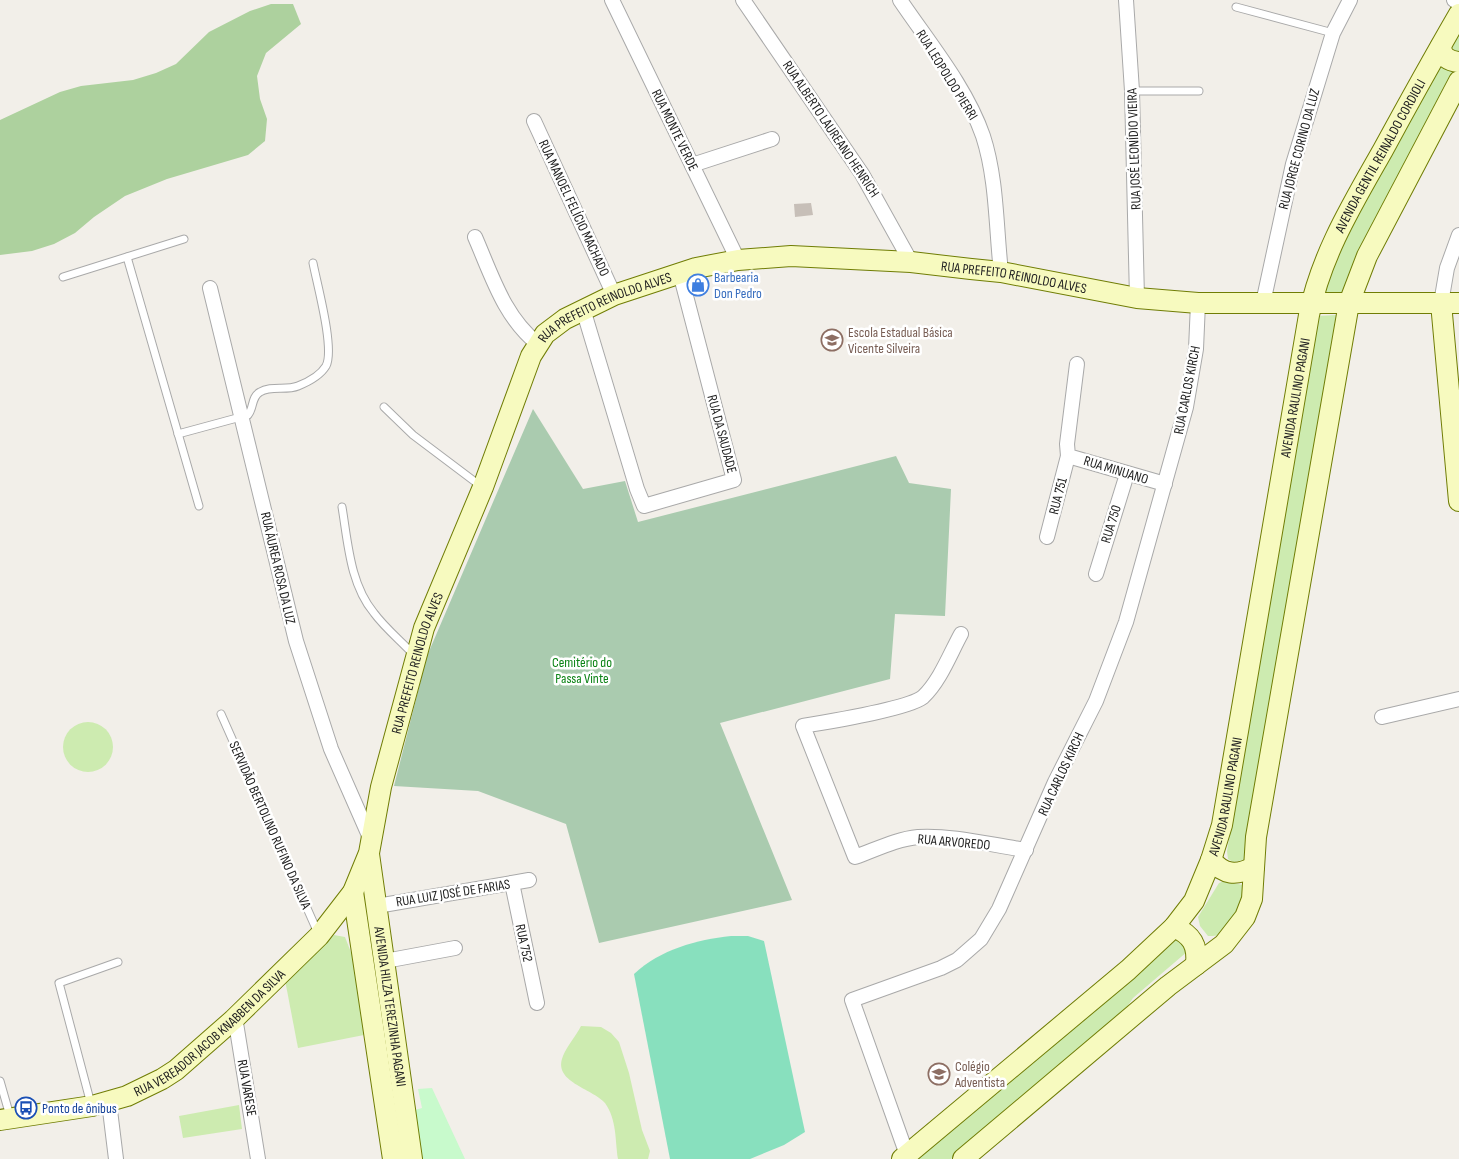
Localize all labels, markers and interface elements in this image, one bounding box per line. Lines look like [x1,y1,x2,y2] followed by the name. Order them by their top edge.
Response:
[912,27,982,123] street label: RUA LEOPOLDO PIERRI
[779,57,883,201] street label: RUA ALBERTO LAUREANO HENRICH
[1330,76,1429,236] street label: AVENIDA GENTIL REINALDO CORDIOLI
[648,86,702,174] street label: RUA MONTE VERDE
[1123,87,1145,210] street label: RUA JOSÉ LEONÍDIO VIEIRA
[1275,87,1323,211] street label: RUA JORGE CORINO DA LUZ
[535,137,613,279] street label: RUA MANOEL FELÍCIO MACHADO
[940,257,1088,297] street label: RUA PREFEITO REINOLDO ALVES
[534,268,674,345] street label: RUA PREFEITO REINOLDO ALVES
[714,269,762,302] place label: Barbearia Don Pedro
[686,273,710,297] shop icon: Barbearia Don Pedro
[848,324,953,357] place label: Escola Estadual Básica Vicente Silveira
[820,328,844,352] school or university icon: Escola Estadual Básica Vicente Silveira
[1276,337,1313,459] street label: AVENIDA RAULINO PAGANI
[1170,344,1204,436] street label: RUA CARLOS KIRCH
[703,393,741,475] street label: RUA DA SAUDADE
[1082,452,1150,488] street label: RUA MINUANO
[1045,476,1071,516] street label: RUA 751
[1097,503,1125,545] street label: RUA 750
[257,510,299,626] street label: RUA ÁUREA ROSA DA LUZ
[387,590,447,736] street label: RUA PREFEITO REINOLDO ALVES
[552,654,612,687] park label: Cemitério do Passa Vinte
[1034,730,1088,818] street label: RUA CARLOS KIRCH
[1204,736,1245,859] street label: AVENIDA RAULINO PAGANI
[225,738,315,912] street label: SERVIDÃO BERTOLINO RUFINO DA SILVA
[917,830,991,854] street label: RUA ARVOREDO
[395,876,511,910] street label: RUA LUIZ JOSÉ DE FARIAS
[512,922,536,964] street label: RUA 752
[371,925,410,1087] street label: AVENIDA HILZA TEREZINHA PAGANI
[131,965,289,1100] street label: RUA VEREADOR JACOB KNABBEN DA SILVA
[234,1058,260,1118] street label: RUA VARESE
[954,1058,1005,1091] place label: Colégio Adventista
[927,1062,951,1086] school or university icon: Colégio Adventista
[14,1096,38,1120] bus stop icon: Ponto de ônibus
[42,1100,117,1117] place label: Ponto de ônibus

